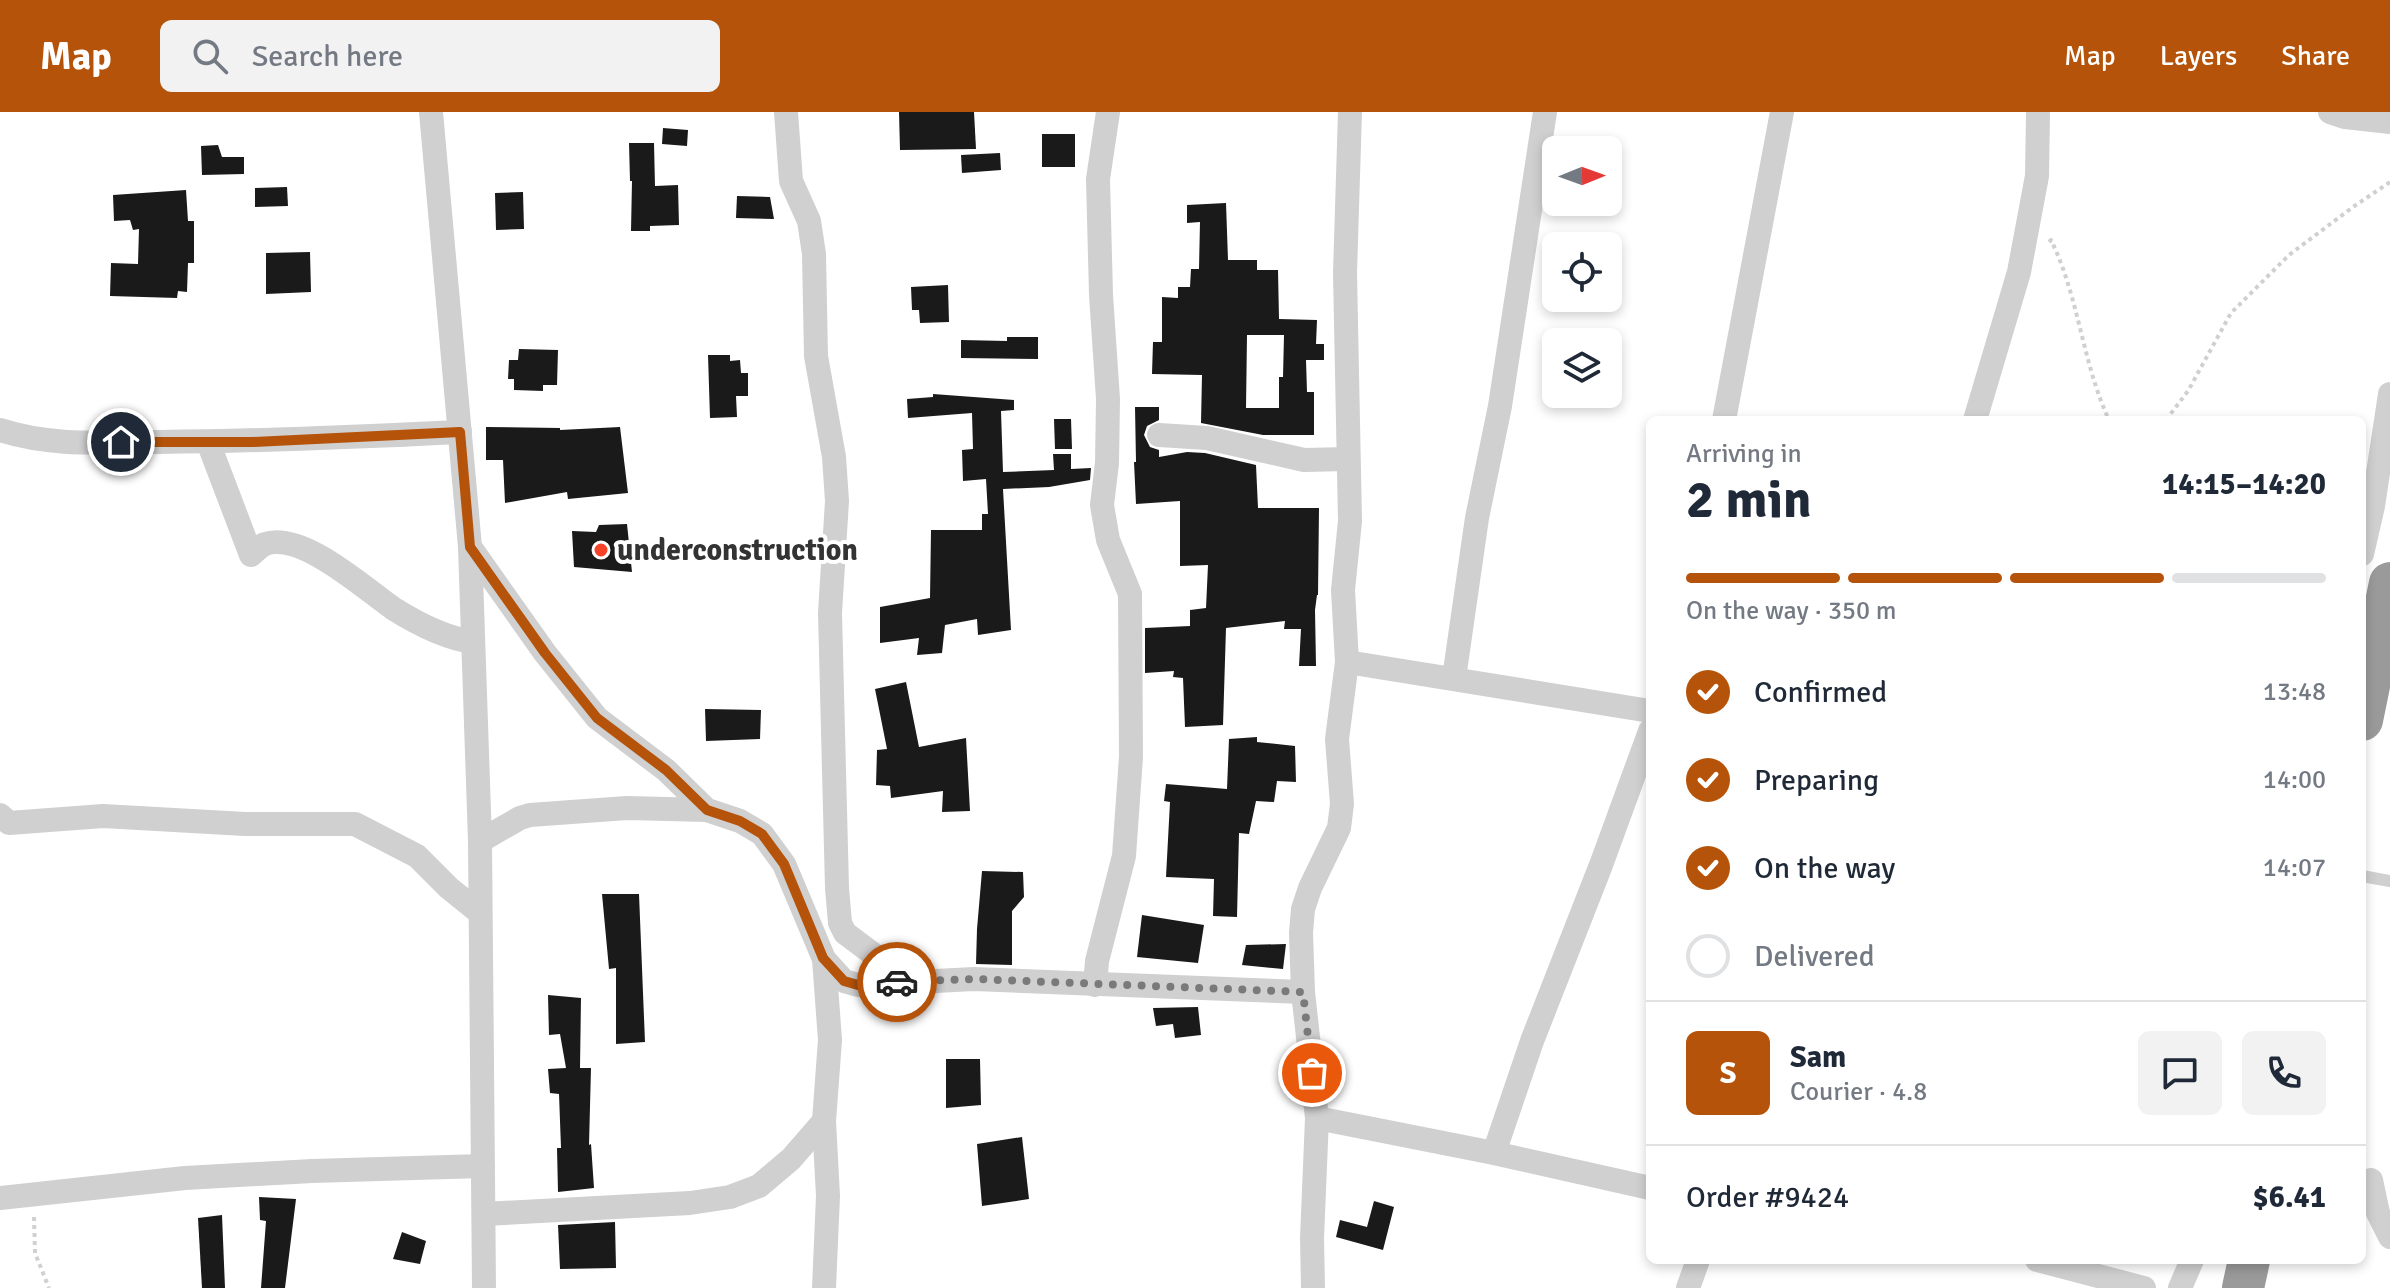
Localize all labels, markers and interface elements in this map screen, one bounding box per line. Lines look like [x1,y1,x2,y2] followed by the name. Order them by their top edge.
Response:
[160,20,720,92] search box
[40,33,112,80] text: Map
[188,34,232,78] icon: search
[252,38,403,75] text: Search here
[2064,39,2116,73] text: Map
[2160,39,2237,73] text: Layers
[2281,39,2350,73] text: Share
[1542,136,1622,216] north arrow
[1542,136,1622,408] map controls
[1542,232,1622,312] button: locate
[1542,328,1622,408] button: layers
[87,408,155,476] pin
[99,420,143,464] icon: home
[1686,438,1802,470] text: Arriving in
[2162,466,2326,503] text: 14:15–14:20
[1686,468,1812,532] text: 2 min
[617,532,858,569] place label: underconstruction
[592,541,610,559] marker: underconstruction
[1686,595,1896,627] text: On the way · 350 m
[1686,670,1730,714] icon: check
[1754,674,1887,711] text: Confirmed
[2263,676,2326,708] text: 13:48
[1686,758,1730,802] icon: check
[1754,762,1879,799] text: Preparing
[2263,764,2326,796] text: 14:00
[1686,846,1730,890] icon: check
[1754,850,1895,887] text: On the way
[2263,852,2326,884] text: 14:07
[1754,938,1875,975] text: Delivered
[857,942,937,1022] courier
[875,960,919,1004] icon: car
[2138,1031,2222,1115] button: chat
[2242,1031,2326,1115] button: phone
[1278,1039,1346,1107] pin
[1790,1039,1846,1076] text: Sam
[1290,1051,1334,1095] icon: bag
[1720,1055,1736,1092] text: S
[1790,1076,1927,1108] text: Courier · 4.8
[1686,1179,1849,1216] text: Order #9424
[2253,1179,2326,1216] text: $6.41

